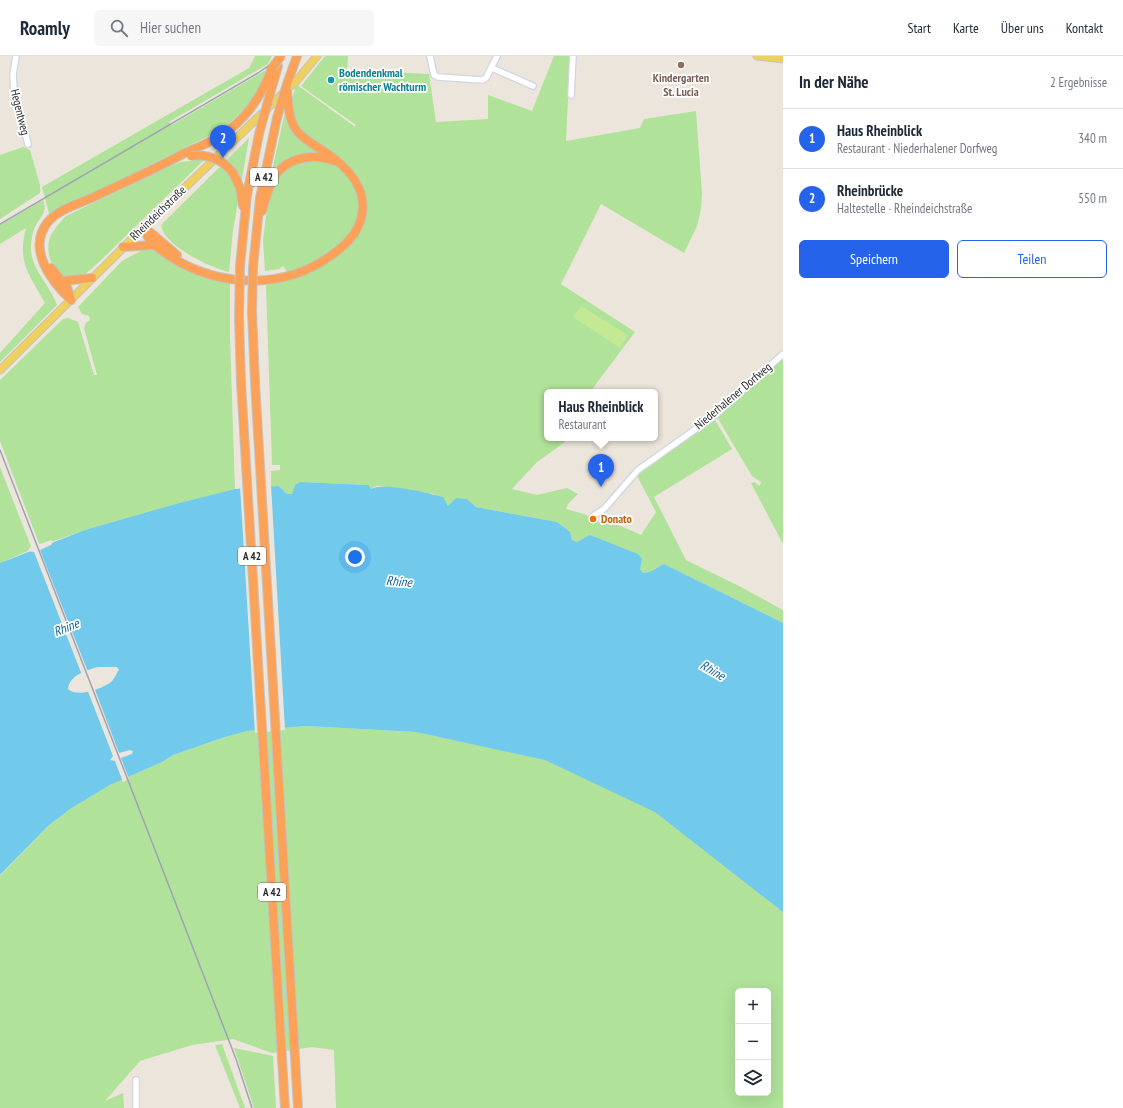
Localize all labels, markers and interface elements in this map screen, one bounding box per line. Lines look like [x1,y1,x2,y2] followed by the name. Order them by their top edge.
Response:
[94,10,374,46] search box
[20,16,70,40] text: Roamly
[108,17,130,39] icon: search
[140,18,201,37] text: Hier suchen
[907,19,931,37] text: Start
[953,19,979,37] text: Karte
[1001,19,1044,37] text: Über uns
[1066,19,1103,37] text: Kontakt
[676,60,686,70] marker: Kindergarten St. Lucia
[339,65,426,94] place label: Bodendenkmal römischer Wachturm
[653,70,709,99] place label: Kindergarten St. Lucia
[799,71,869,93] text: In der Nähe
[1050,74,1107,91] text: 2 Ergebnisse
[326,75,336,85] marker: Bodendenkmal römischer Wachturm
[8,87,33,137] street label: Hegentweg
[837,121,922,140] text: Haus Rheinblick
[210,125,236,158] pin: 2
[809,130,815,147] text: 1
[1078,130,1107,147] text: 340 m
[837,140,997,157] text: Restaurant · Niederhalener Dorfweg
[250,168,278,186] road number: A 42
[837,181,903,200] text: Rheinbrücke
[126,182,189,243] street label: Rheindeichstraße
[809,190,815,207] text: 2
[1078,190,1107,207] text: 550 m
[837,200,972,217] text: Haltestelle · Rheindeichstraße
[799,240,949,278] button: Speichern
[957,240,1107,278] button: Teilen
[691,359,774,432] street label: Niederhalener Dorfweg
[544,389,658,441] popup
[558,397,644,416] text: Haus Rheinblick
[558,416,606,433] text: Restaurant
[588,454,614,487] pin: 1
[601,511,633,526] place label: Donato
[588,514,598,524] marker: Donato
[238,547,266,565] road number: A 42
[345,547,365,567] your location
[385,572,414,591] water label: Rhine
[51,614,83,640] water label: Rhine
[697,657,730,685] water label: Rhine
[258,883,286,901] road number: A 42
[735,988,771,1096] map controls
[735,988,771,1024] button: +
[735,1024,771,1060] button: −
[735,1060,771,1096] button: layers

